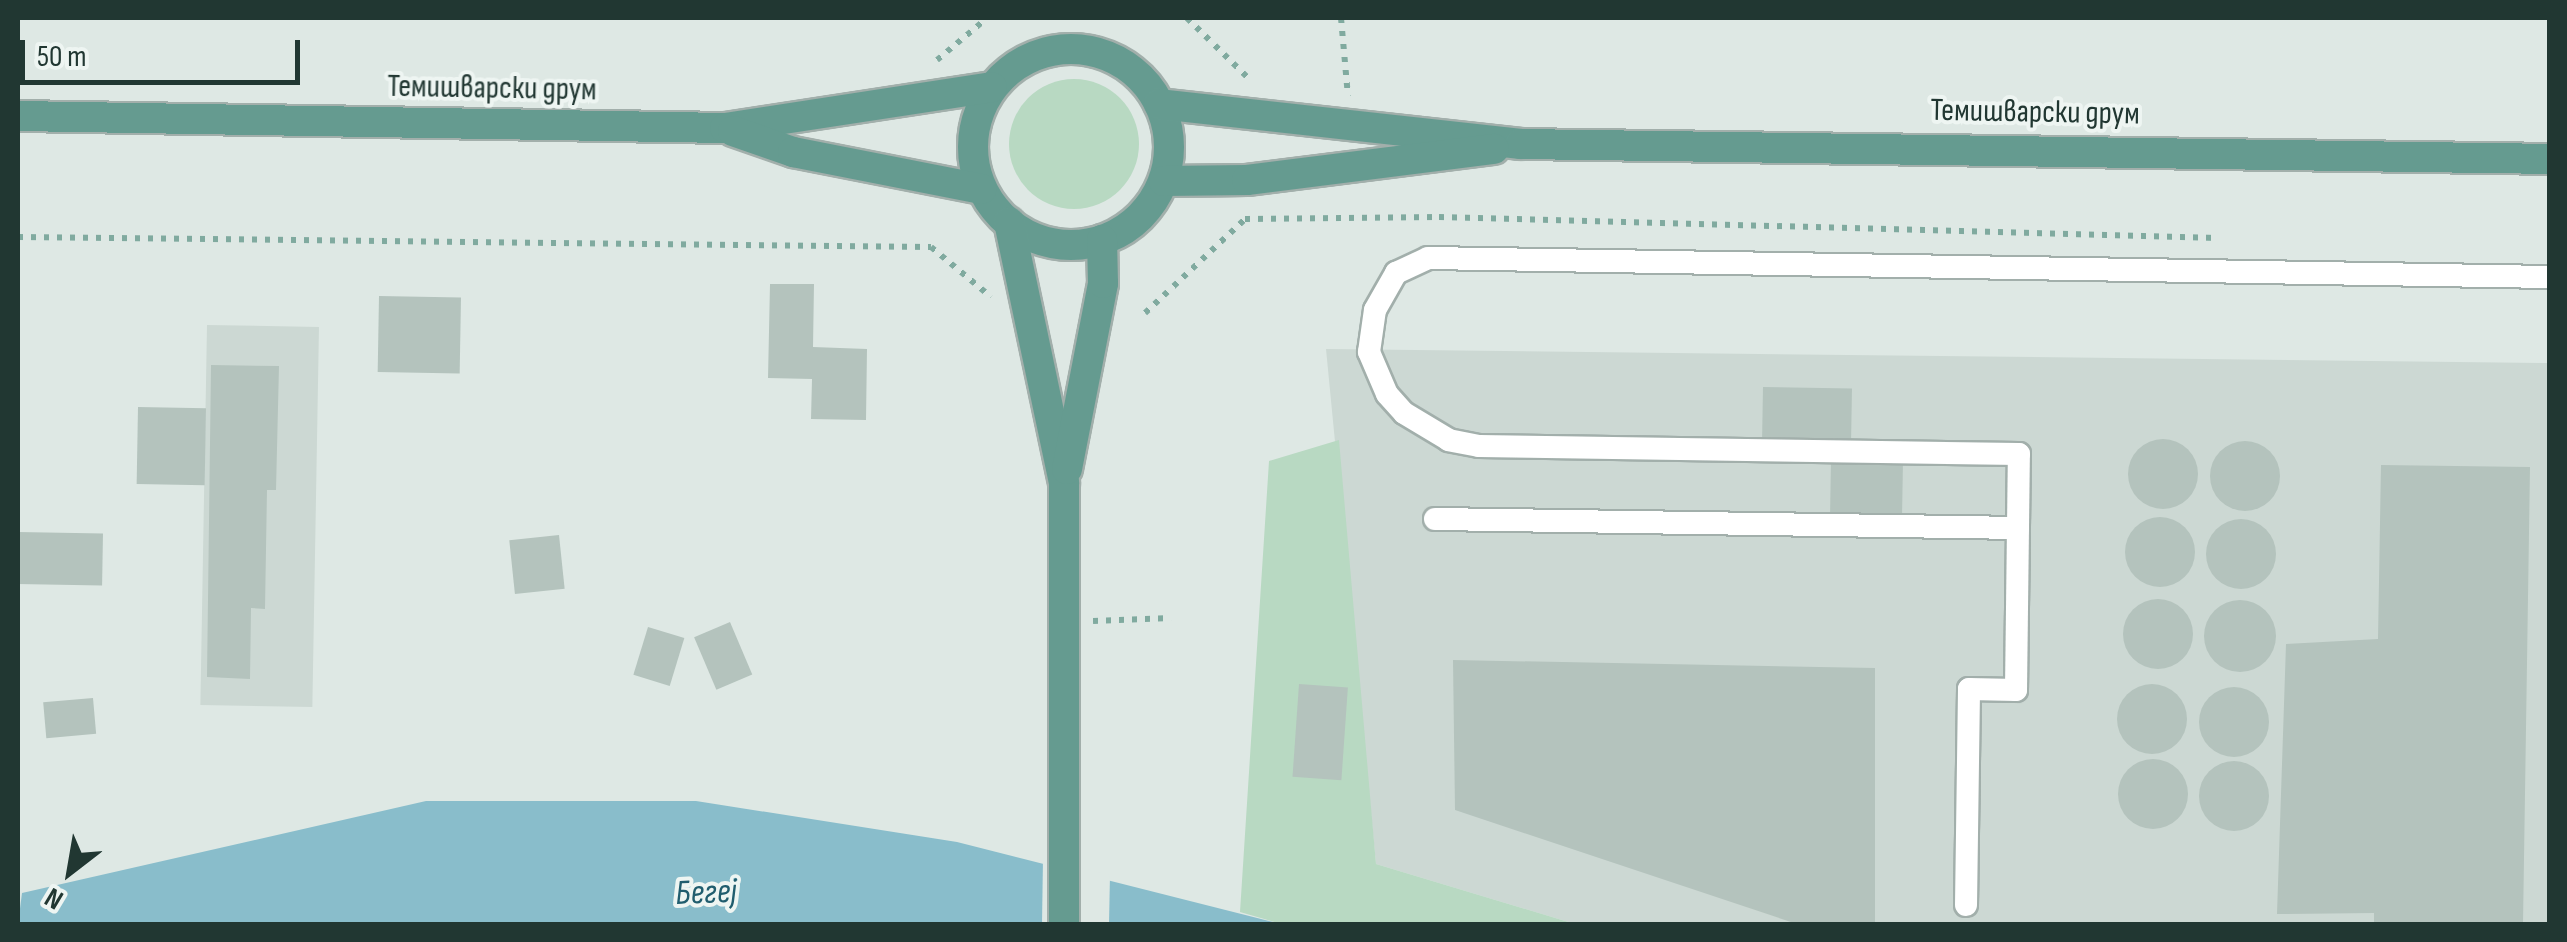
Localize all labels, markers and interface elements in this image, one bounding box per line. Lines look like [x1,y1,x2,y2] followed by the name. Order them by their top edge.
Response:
[25,20,305,82] scale bar
[37,39,86,75] text: 50 m
[387,68,597,110] street label: Темишварски друм
[1930,92,2140,134] street label: Темишварски друм
[20,822,120,922] north arrow
[675,871,737,915] water label: Бегеј
[39,880,69,916] text: N

